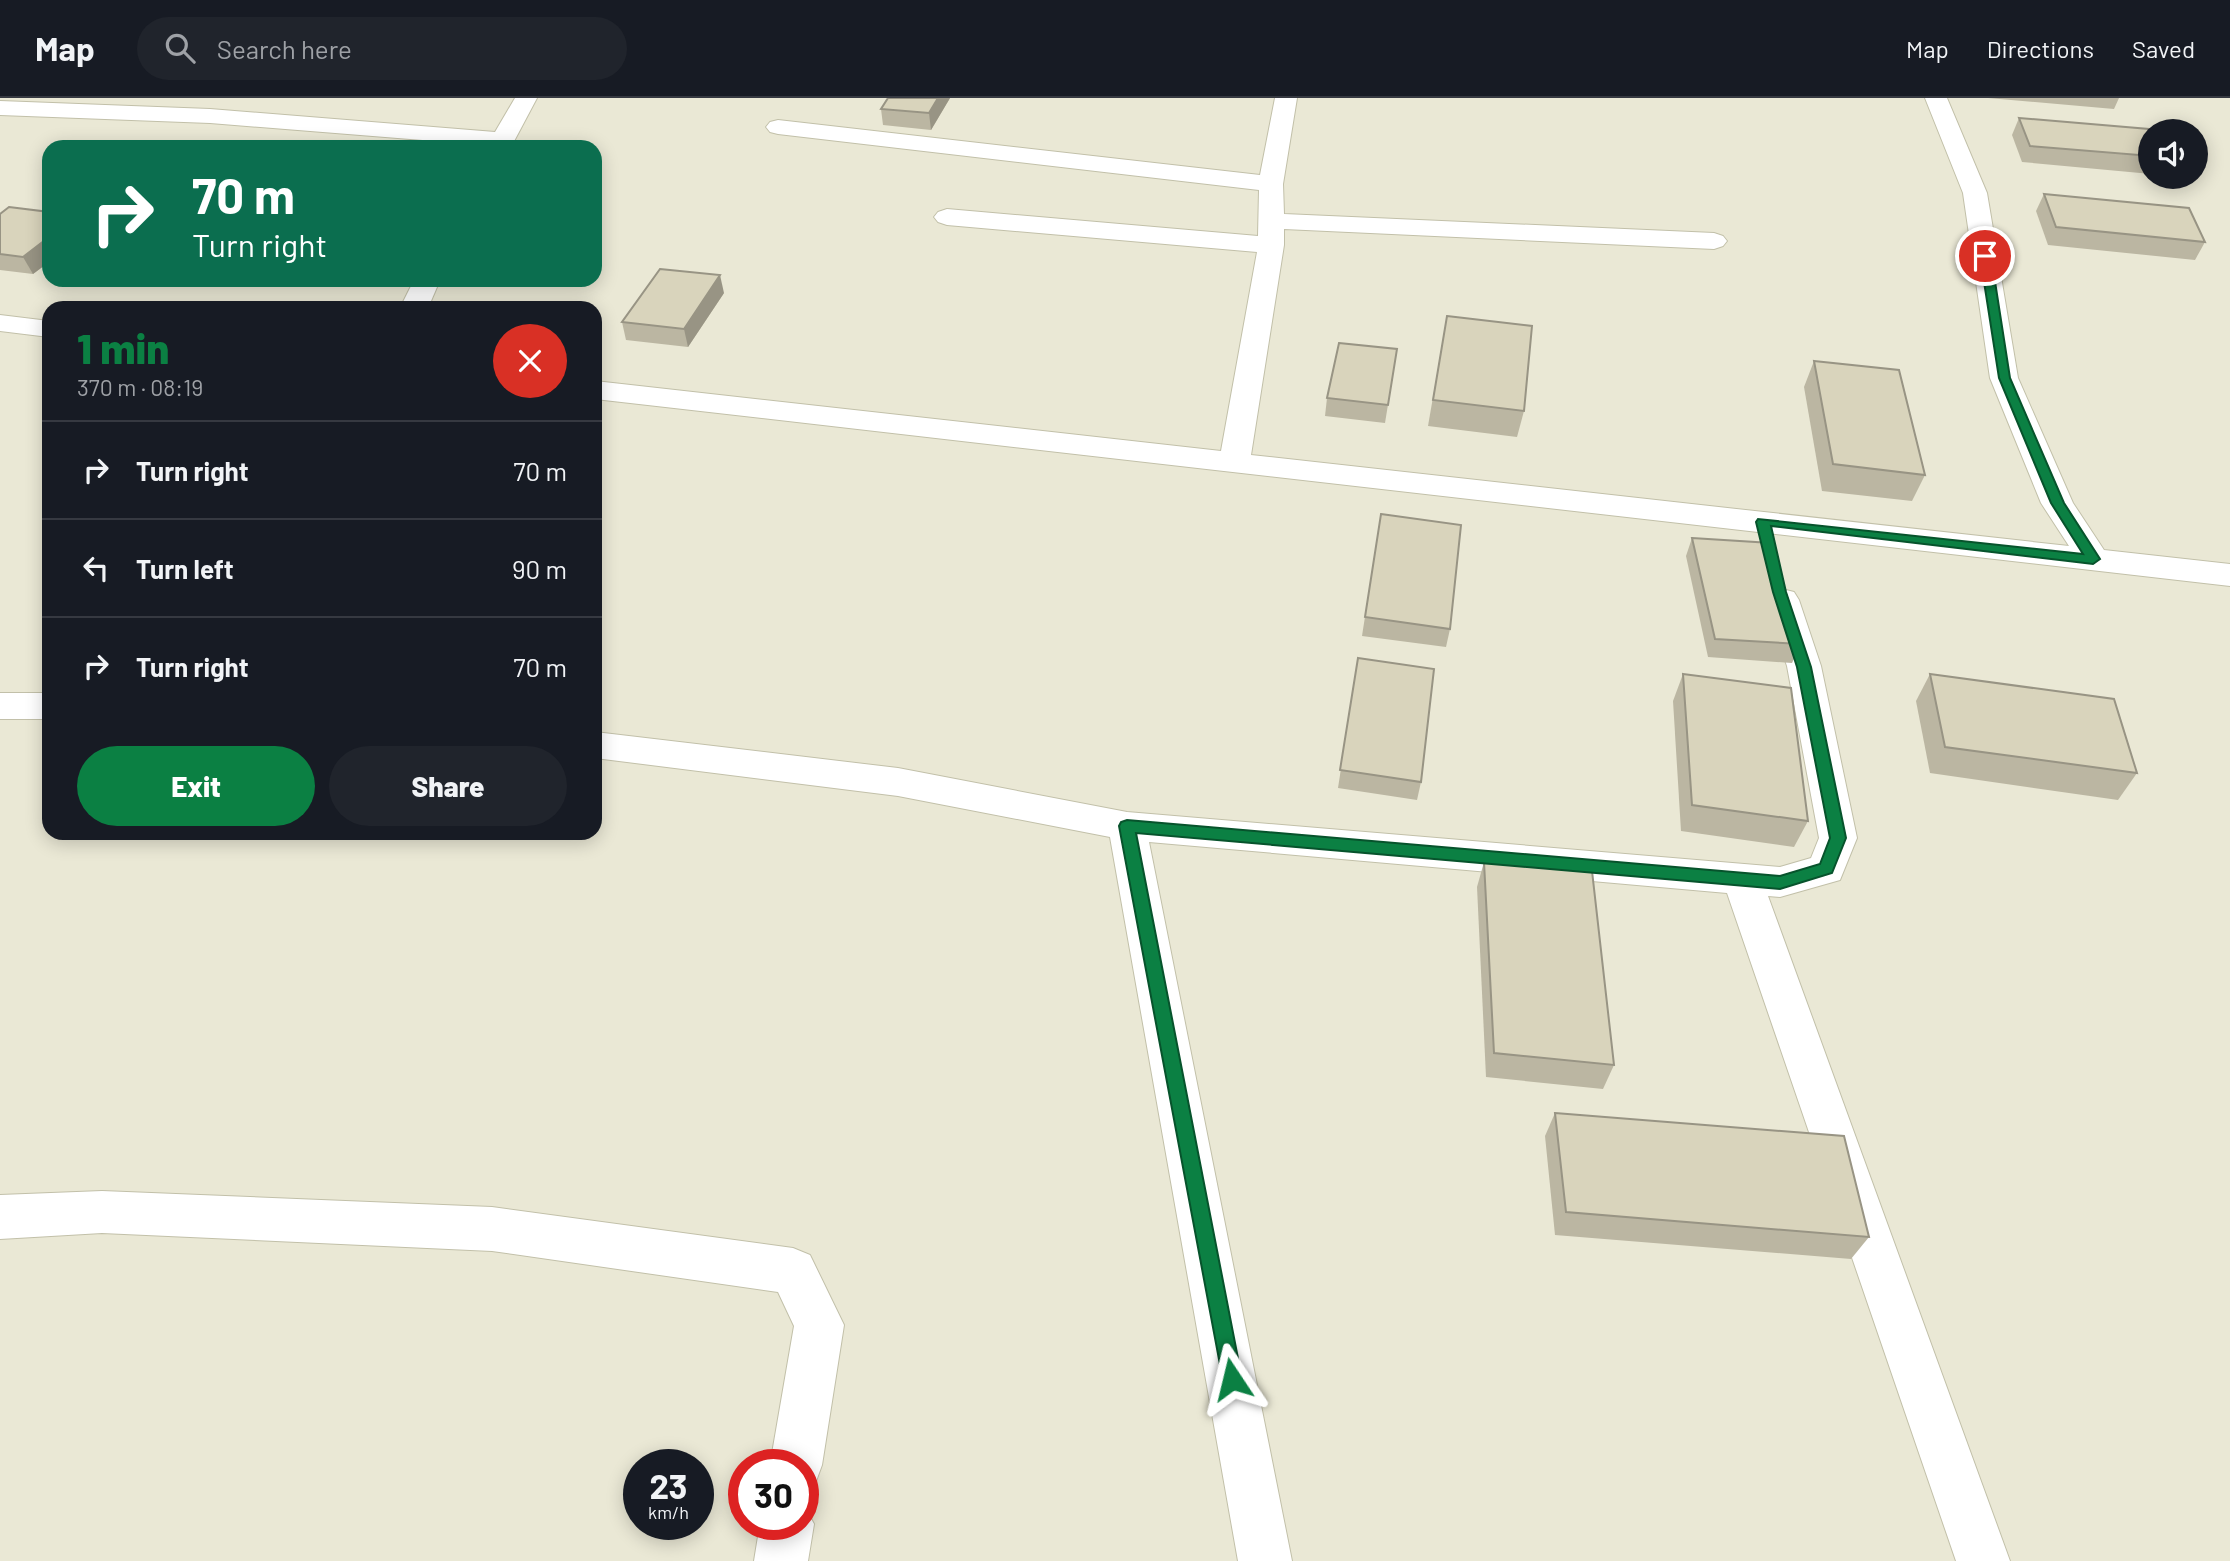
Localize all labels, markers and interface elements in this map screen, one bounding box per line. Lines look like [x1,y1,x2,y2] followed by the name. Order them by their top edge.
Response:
[137,17,627,80] search box
[35,28,95,68] text: Map
[161,29,199,67] icon: search
[217,33,352,64] text: Search here
[1906,34,1949,63] text: Map
[1987,34,2094,63] text: Directions
[2132,34,2195,63] text: Saved
[2138,119,2208,189] map controls
[2138,119,2208,189] button: sound
[192,165,295,224] text: 70 m
[77,168,168,259] icon: right
[192,225,327,263] text: Turn right
[1955,226,2015,286] pin
[1966,237,2004,275] icon: arrive
[77,322,169,372] text: 1 min
[493,324,567,398] button: close
[77,373,203,401] text: 370 m · 08:19
[77,451,115,489] icon: right
[136,455,249,486] text: Turn right
[513,455,567,486] text: 70 m
[77,549,115,587] icon: left
[136,553,234,584] text: Turn left
[512,553,567,584] text: 90 m
[77,647,115,685] icon: right
[136,651,249,682] text: Turn right
[513,651,567,682] text: 70 m
[77,746,315,826] button: Exit
[329,746,567,826] button: Share
[1195,1342,1269,1416] position arrow
[728,1449,819,1540] speed limit sign: 30
[649,1464,688,1506] text: 23
[648,1501,689,1523] text: km/h

